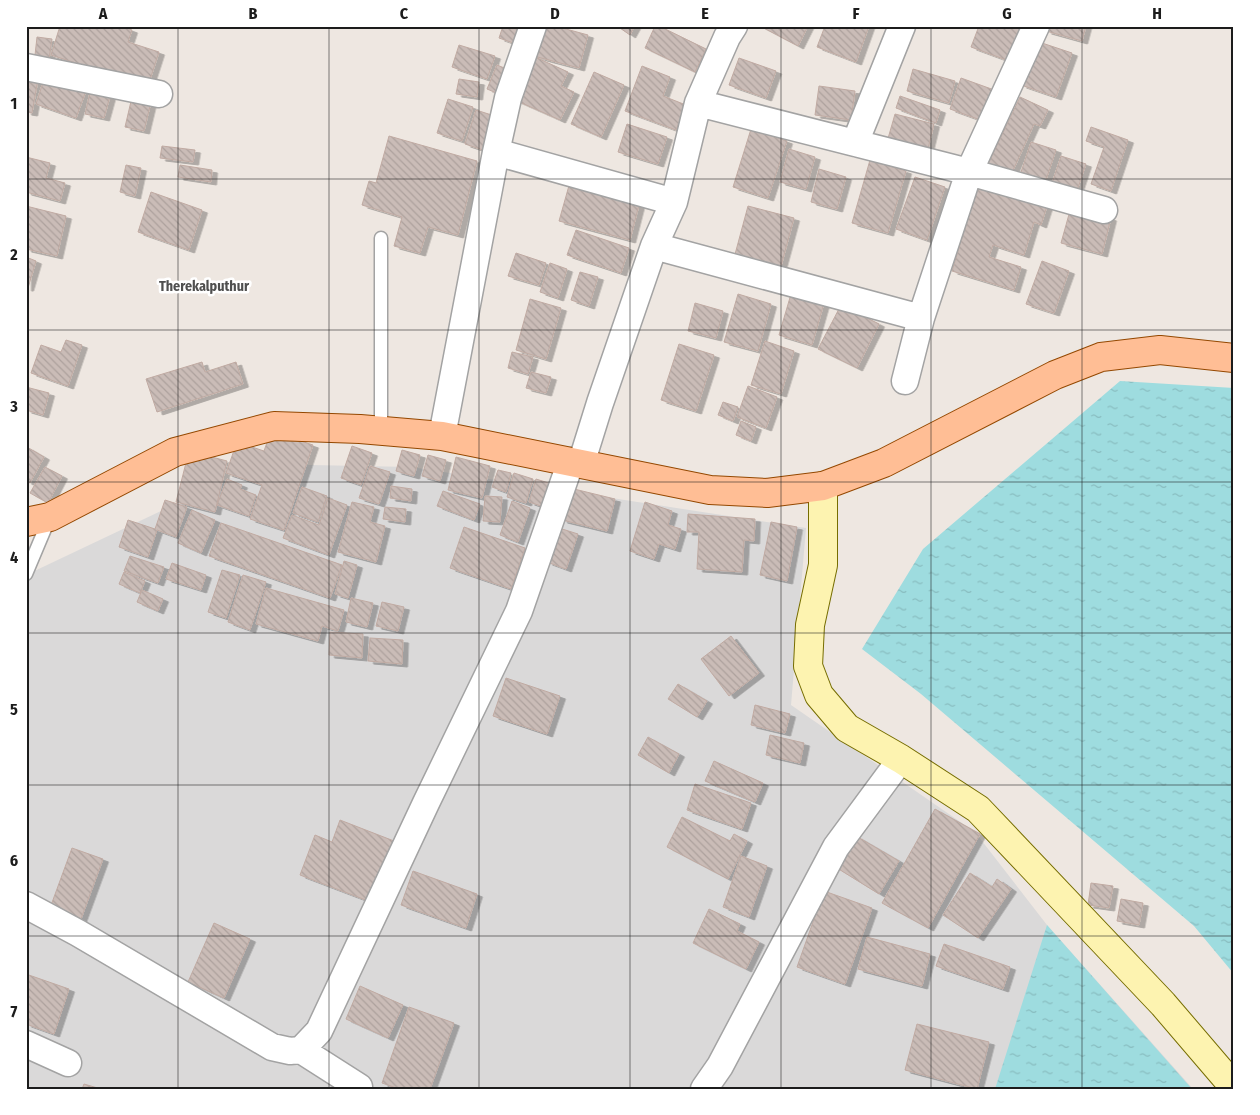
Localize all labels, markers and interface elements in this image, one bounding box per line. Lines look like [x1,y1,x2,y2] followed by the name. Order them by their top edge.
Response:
[98,4,108,23] text: A
[249,4,258,23] text: B
[400,4,409,23] text: C
[550,4,560,23] text: D
[701,4,709,23] text: E
[852,4,860,23] text: F
[1002,4,1012,23] text: G
[1152,4,1162,23] text: H
[11,94,17,113] text: 1
[9,245,18,264] text: 2
[159,278,250,295] district label: Therekalputhur
[9,397,18,416] text: 3
[10,548,18,567] text: 4
[10,700,18,719] text: 5
[10,851,18,870] text: 6
[11,1002,18,1021] text: 7

